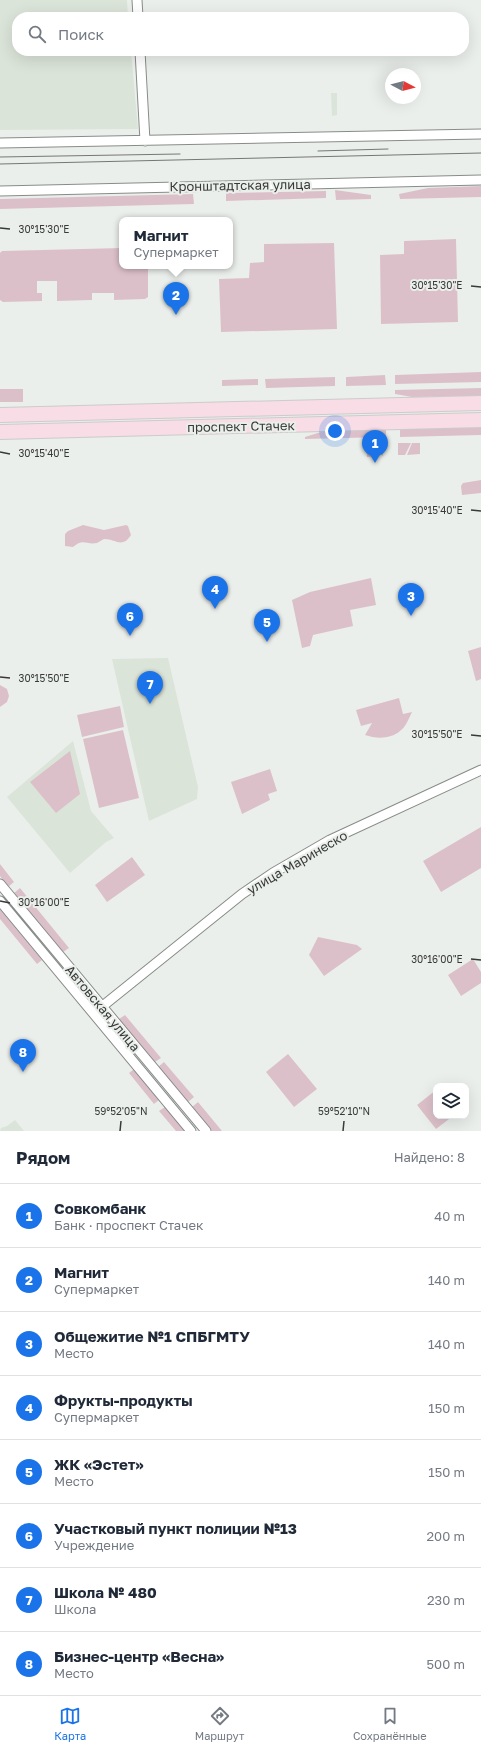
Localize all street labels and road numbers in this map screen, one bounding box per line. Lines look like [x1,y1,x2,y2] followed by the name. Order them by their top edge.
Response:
[169,176,311,194] street label: Кронштадтская улица
[187,417,295,435] street label: проспект Стачек
[244,827,350,897] street label: улица Маринеско
[62,962,144,1054] street label: Автовская улица

